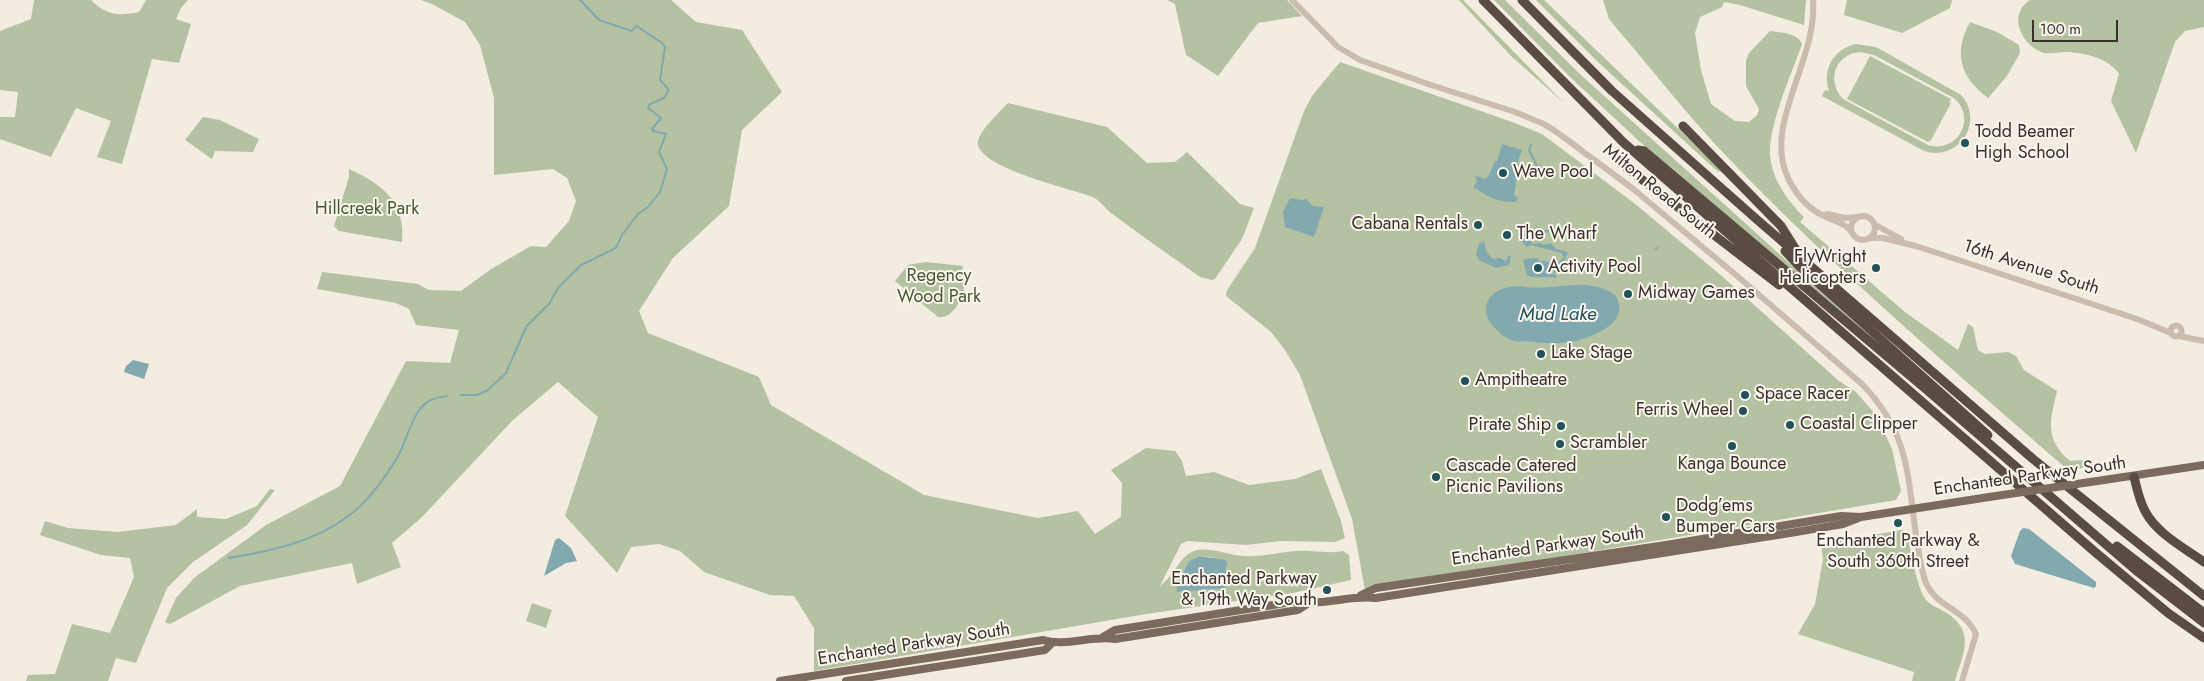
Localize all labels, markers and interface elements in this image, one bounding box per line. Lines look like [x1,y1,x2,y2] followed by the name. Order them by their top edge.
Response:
[2034,10,2120,42] scale bar
[2040,18,2081,40] text: 100 m
[1975,122,2075,164] place label: Todd Beamer High School
[1959,137,1971,149] marker: Todd Beamer High School
[1598,140,1720,244] street label: Milton Road South
[1513,162,1593,184] place label: Wave Pool
[1497,167,1509,179] marker: Wave Pool
[315,199,419,221] park label: Hillcreek Park
[1351,214,1468,236] place label: Cabana Rentals
[1472,219,1484,231] marker: Cabana Rentals
[1517,224,1597,246] place label: The Wharf
[1501,229,1513,241] marker: The Wharf
[1960,236,2102,300] street label: 16th Avenue South
[1779,247,1866,290] place label: FlyWright Helicopters
[1548,257,1641,279] place label: Activity Pool
[1532,262,1544,274] marker: Activity Pool
[1870,262,1882,274] marker: FlyWright Helicopters
[897,266,981,308] park label: Regency Wood Park
[1638,283,1755,305] place label: Midway Games
[1622,288,1634,300] marker: Midway Games
[1520,304,1596,326] water label: Mud Lake
[1551,343,1632,365] place label: Lake Stage
[1535,348,1547,360] marker: Lake Stage
[1475,370,1567,392] place label: Ampitheatre
[1459,375,1471,387] marker: Ampitheatre
[1755,384,1850,406] place label: Space Racer
[1739,389,1751,401] marker: Space Racer
[1636,400,1733,422] place label: Ferris Wheel
[1737,405,1749,417] marker: Ferris Wheel
[1800,414,1918,436] place label: Coastal Clipper
[1468,415,1551,437] place label: Pirate Ship
[1784,419,1796,431] marker: Coastal Clipper
[1555,420,1567,432] marker: Pirate Ship
[1570,433,1647,455] place label: Scrambler
[1554,438,1566,450] marker: Scrambler
[1726,440,1738,452] marker: Kanga Bounce
[1932,453,2128,501] street label: Enchanted Parkway South
[1677,454,1787,476] place label: Kanga Bounce
[1446,456,1576,498] place label: Cascade Catered Picnic Pavilions
[1430,471,1442,483] marker: Cascade Catered Picnic Pavilions
[1676,496,1775,538] place label: Dodg’ems Bumper Cars
[1660,511,1672,523] marker: Dodg’ems Bumper Cars
[1892,517,1904,529] marker: Enchanted Parkway & South 360th Street
[1450,523,1646,571] street label: Enchanted Parkway South
[1816,531,1980,574] place label: Enchanted Parkway & South 360th Street
[1171,569,1317,612] place label: Enchanted Parkway & 19th Way South
[1321,584,1333,596] marker: Enchanted Parkway & 19th Way South
[816,619,1012,671] street label: Enchanted Parkway South

